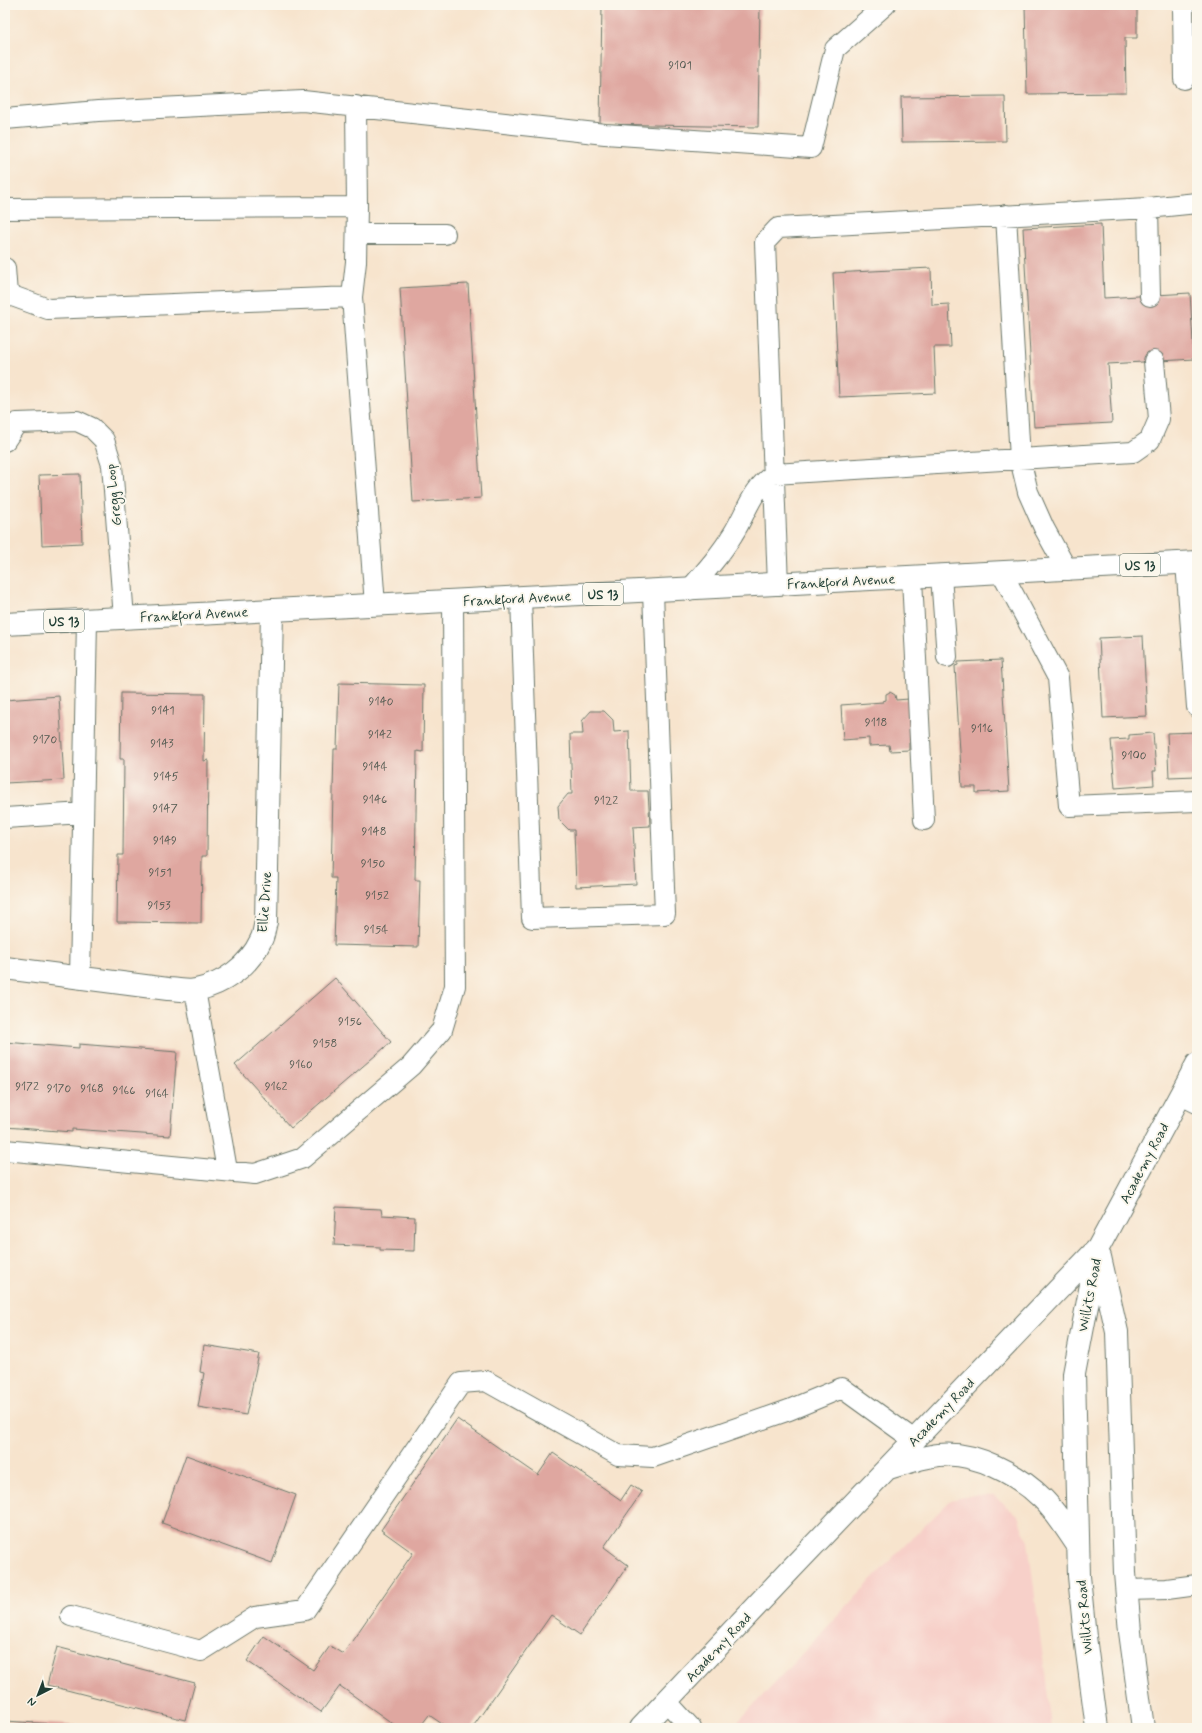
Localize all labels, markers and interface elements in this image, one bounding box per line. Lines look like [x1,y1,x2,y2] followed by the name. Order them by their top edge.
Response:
[668,58,692,74] house number: 9101
[102,462,127,527] street label: Gregg Loop
[1120,554,1160,576] road number: US 13
[787,570,896,596] street label: Frankford Avenue
[583,583,623,605] road number: US 13
[463,587,572,613] street label: Frankford Avenue
[140,603,249,629] street label: Frankford Avenue
[44,610,84,632] road number: US 13
[369,694,394,710] house number: 9140
[151,703,175,719] house number: 9141
[865,715,887,731] house number: 9118
[971,721,993,737] house number: 9116
[368,727,392,743] house number: 9142
[33,732,58,748] house number: 9170
[150,736,174,752] house number: 9143
[1122,748,1147,764] house number: 9100
[362,759,388,775] house number: 9144
[153,769,179,785] house number: 9145
[363,792,387,808] house number: 9146
[594,793,618,809] house number: 9122
[152,801,178,817] house number: 9147
[362,824,386,840] house number: 9148
[153,833,177,849] house number: 9149
[361,856,386,872] house number: 9150
[148,865,172,881] house number: 9151
[254,870,276,933] street label: Ellie Drive
[365,888,389,904] house number: 9152
[147,898,171,914] house number: 9153
[364,922,388,938] house number: 9154
[338,1014,362,1030] house number: 9156
[313,1036,337,1052] house number: 9158
[289,1057,313,1073] house number: 9160
[15,1079,39,1095] house number: 9172
[265,1079,287,1095] house number: 9162
[47,1081,72,1097] house number: 9170
[80,1081,104,1097] house number: 9168
[113,1083,135,1099] house number: 9166
[145,1086,169,1102] house number: 9164
[1116,1120,1174,1207] street label: Academy Road
[1074,1257,1106,1333] street label: Willits Road
[904,1375,979,1451] street label: Academy Road
[1073,1579,1097,1655] street label: Willits Road
[682,1609,756,1686] street label: Academy Road
[18,1675,58,1715] north arrow
[25,1694,39,1709] text: N

